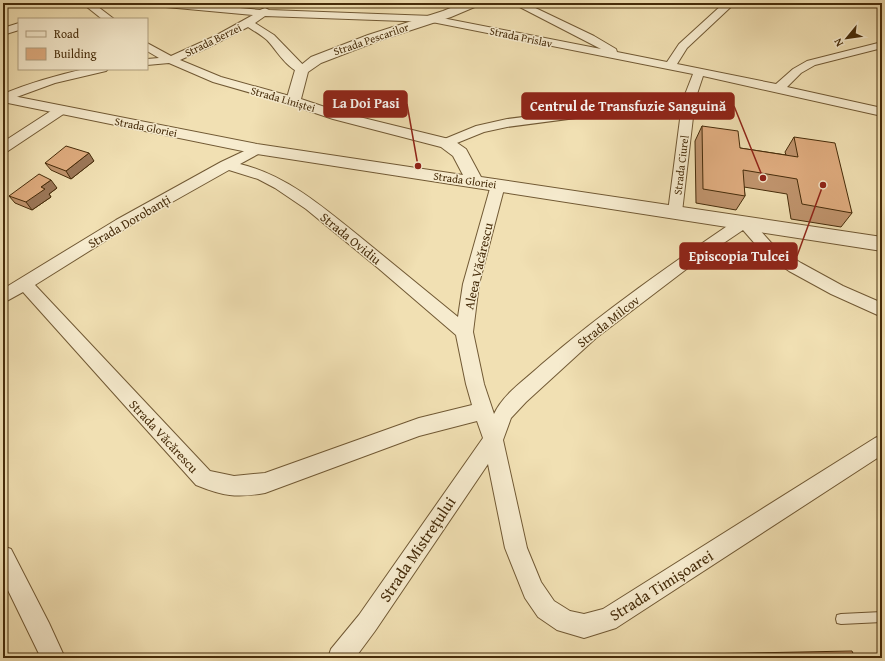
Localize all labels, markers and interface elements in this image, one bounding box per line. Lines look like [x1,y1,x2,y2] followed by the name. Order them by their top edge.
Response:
[18,18,148,70] legend
[331,18,411,59] street label: Strada Pescarilor
[827,18,867,58] north arrow
[182,19,244,61] street label: Strada Berzei
[488,23,554,52] street label: Strada Prislav
[54,25,80,42] text: Road
[829,35,847,50] text: N
[54,45,97,62] text: Building
[249,82,317,116] street label: Strada Liniștei
[324,91,407,117] callout: La Doi Pasi
[332,93,400,113] text: La Doi Pasi
[522,93,734,119] callout: Centrul de Transfuzie Sanguină
[530,96,727,116] text: Centrul de Transfuzie Sanguină
[113,113,179,141] street label: Strada Gloriei
[669,134,693,196] street label: Strada Ciurel
[432,168,498,192] street label: Strada Gloriei
[84,190,175,253] street label: Strada Dorobanți
[316,208,385,269] street label: Strada Ovidiu
[459,221,498,311] street label: Aleea Văcărescu
[680,243,797,269] callout: Episcopia Tulcei
[689,246,790,266] text: Episcopia Tulcei
[573,291,644,352] street label: Strada Milcov
[125,395,203,477] street label: Strada Văcărescu
[373,491,461,606] street label: Strada Mistrețului
[604,543,718,627] street label: Strada Timișoarei

